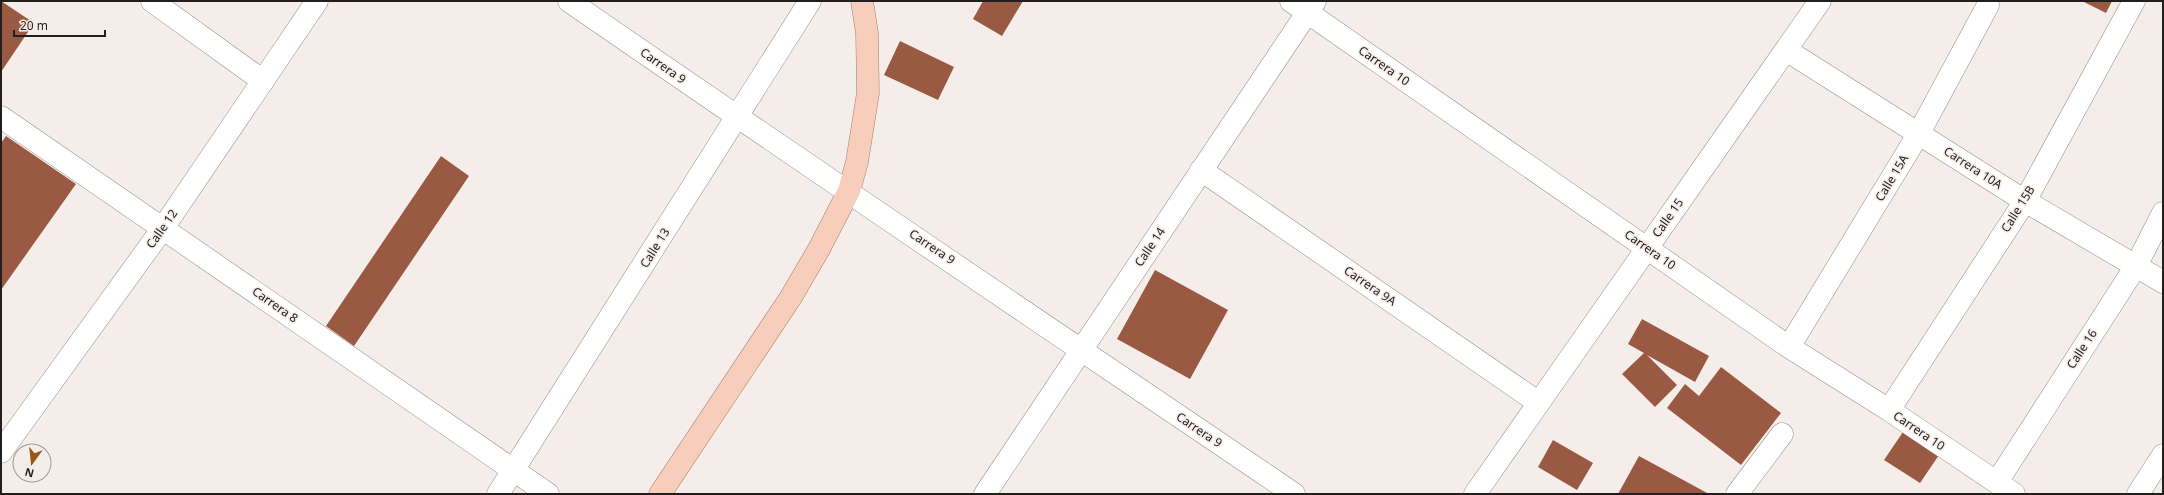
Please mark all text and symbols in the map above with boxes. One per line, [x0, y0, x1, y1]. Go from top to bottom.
scale bar [14, 12, 105, 38]
text: 20 m [20, 17, 48, 34]
street label: Carrera 10 [1355, 42, 1413, 90]
street label: Carrera 9 [637, 44, 690, 88]
street label: Carrera 10A [1941, 142, 2006, 193]
street label: Calle 15A [1871, 151, 1912, 204]
street label: Calle 15B [1997, 182, 2039, 235]
street label: Calle 15 [1648, 195, 1687, 241]
street label: Calle 12 [142, 206, 181, 252]
street label: Calle 13 [636, 224, 674, 271]
street label: Calle 14 [1130, 224, 1169, 270]
street label: Carrera 9 [906, 225, 959, 268]
street label: Carrera 10 [1621, 226, 1679, 274]
street label: Carrera 9A [1341, 262, 1400, 310]
street label: Carrera 8 [249, 283, 302, 327]
street label: Calle 16 [2062, 325, 2101, 372]
street label: Carrera 10 [1890, 407, 1949, 454]
street label: Carrera 9 [1173, 408, 1226, 451]
north arrow [12, 443, 52, 483]
text: N [23, 465, 36, 482]

